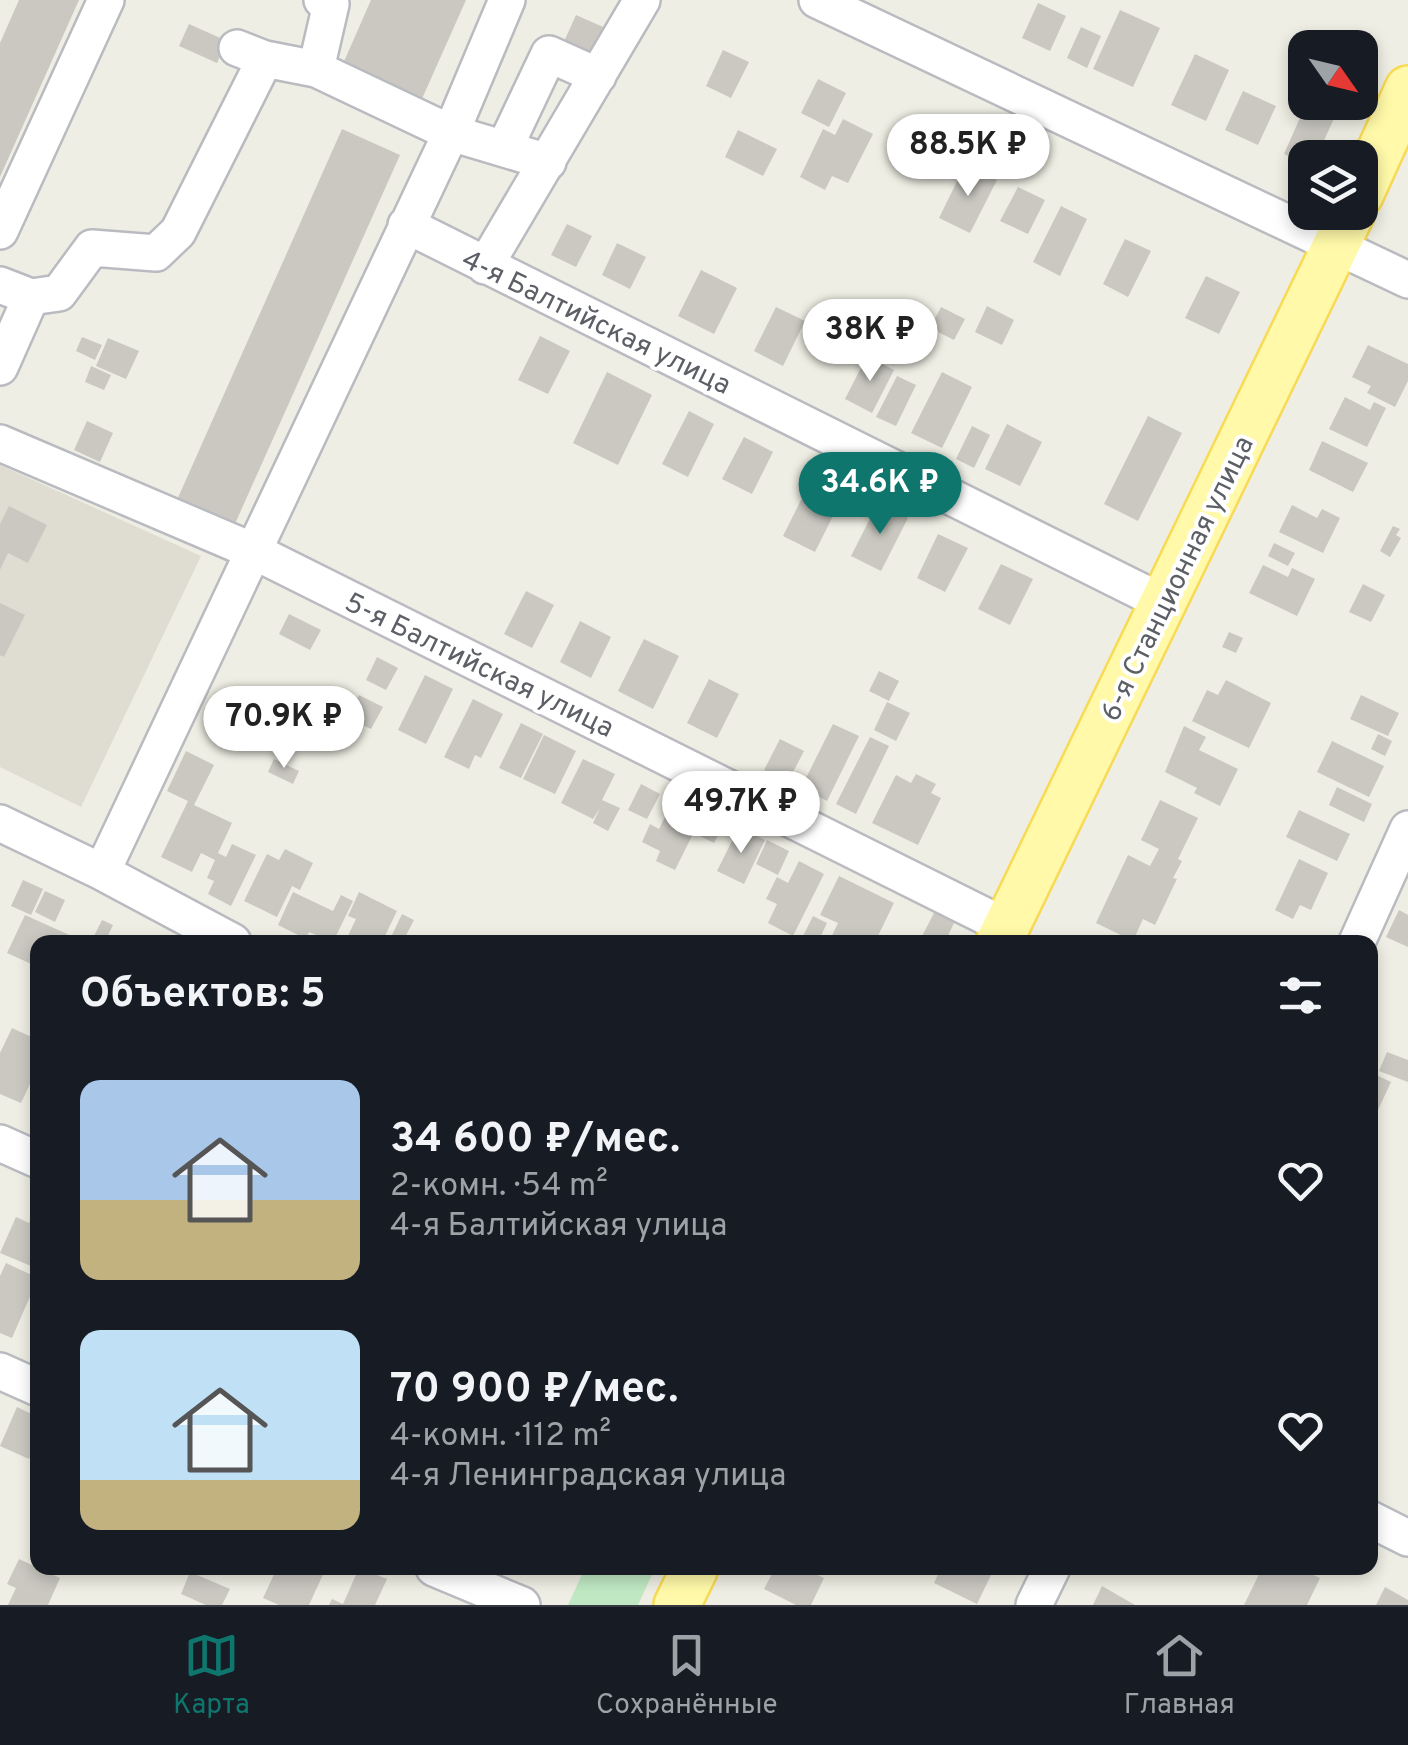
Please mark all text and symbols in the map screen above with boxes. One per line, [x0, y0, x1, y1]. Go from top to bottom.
north arrow [1288, 30, 1378, 120]
map controls [1288, 30, 1378, 230]
pin: 88.5K ₽ [876, 114, 1060, 199]
text: 88.5K ₽ [909, 126, 1027, 166]
button: layers [1288, 140, 1378, 230]
street label: 4-я Балтийская улица [455, 243, 736, 405]
pin: 38K ₽ [800, 299, 940, 384]
text: 38K ₽ [825, 311, 915, 351]
street label: 6-я Станционная улица [1094, 431, 1263, 728]
pin: 34.6K ₽ [788, 452, 972, 537]
text: 34.6K ₽ [821, 464, 939, 504]
street label: 5-я Балтийская улица [338, 586, 619, 748]
pin: 70.9K ₽ [192, 686, 376, 771]
text: 70.9K ₽ [225, 698, 343, 738]
pin: 49.7K ₽ [649, 771, 833, 856]
text: 49.7K ₽ [684, 783, 798, 823]
icon: filters [1273, 968, 1328, 1023]
text: Объектов: 5 [80, 969, 326, 1022]
text: 34 600 ₽/мес. [390, 1114, 680, 1167]
icon: home [160, 1120, 280, 1240]
icon: heart [1273, 1153, 1328, 1208]
text: 2-комн. · 54 m² [390, 1167, 608, 1207]
text: 4-я Балтийская улица [390, 1207, 727, 1247]
text: 70 900 ₽/мес. [390, 1364, 679, 1417]
icon: home [160, 1370, 280, 1490]
icon: heart [1273, 1403, 1328, 1458]
text: 4-комн. · 112 m² [390, 1417, 611, 1457]
text: 4-я Ленинградская улица [390, 1457, 786, 1497]
tab: Карта [173, 1628, 250, 1724]
tab: Сохранённые [596, 1628, 778, 1724]
tab: Главная [1124, 1628, 1235, 1724]

